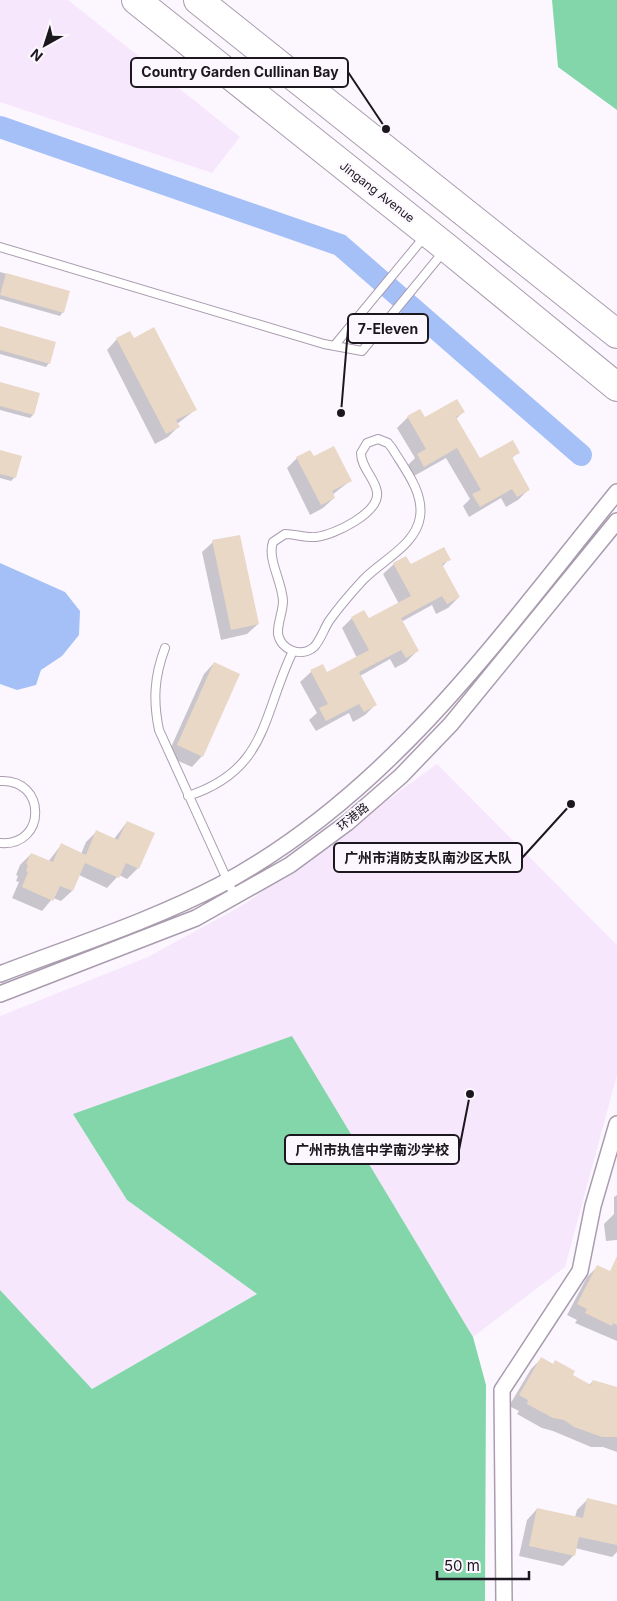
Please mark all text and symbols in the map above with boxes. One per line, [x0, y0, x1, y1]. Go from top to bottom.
north arrow [20, 20, 70, 70]
text: N [27, 46, 46, 65]
callout: Country Garden Cullinan Bay [131, 58, 348, 87]
text: Country Garden Cullinan Bay [141, 63, 339, 80]
street label: Jingang Avenue [337, 158, 418, 226]
callout: 7-Eleven [348, 314, 428, 343]
text: 7-Eleven [358, 320, 418, 337]
street label: 环港路 [334, 799, 371, 834]
callout: 广州市消防支队南沙区大队 [334, 843, 522, 872]
text: 广州市消防支队南沙区大队 [344, 849, 512, 866]
callout: 广州市执信中学南沙学校 [285, 1135, 459, 1164]
text: 广州市执信中学南沙学校 [295, 1141, 449, 1158]
scale bar [437, 1548, 530, 1580]
text: 50 m [444, 1556, 480, 1575]

